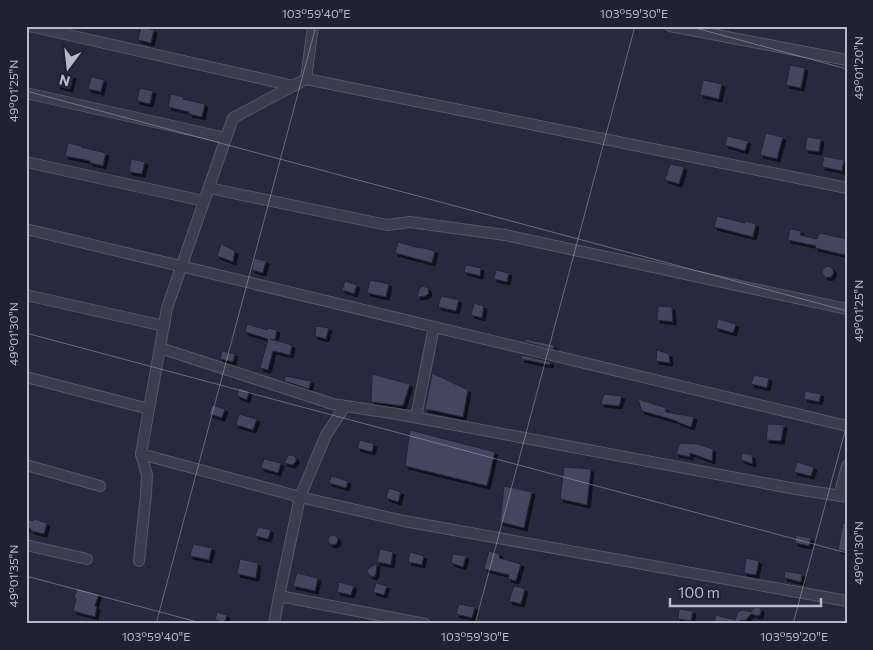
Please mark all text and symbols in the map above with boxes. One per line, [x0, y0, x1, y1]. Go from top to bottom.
text: 103°59'40"E [282, 6, 350, 20]
text: 103°59'30"E [600, 6, 668, 20]
text: 49°01'20"N [851, 36, 865, 100]
north arrow [42, 42, 92, 92]
text: 49°01'25"N [6, 60, 20, 122]
text: N [57, 71, 72, 91]
text: 49°01'25"N [851, 280, 865, 342]
text: 49°01'30"N [6, 302, 20, 366]
text: 49°01'30"N [851, 521, 865, 585]
text: 49°01'35"N [6, 545, 20, 607]
scale bar [670, 575, 822, 607]
text: 100 m [678, 583, 720, 601]
text: 103°59'40"E [122, 629, 190, 643]
text: 103°59'30"E [441, 629, 509, 643]
text: 103°59'20"E [760, 629, 828, 643]

